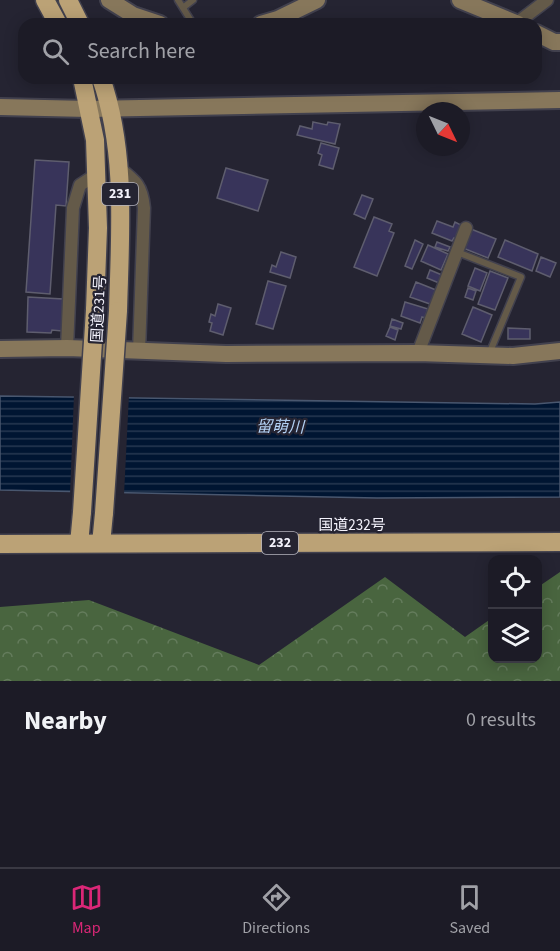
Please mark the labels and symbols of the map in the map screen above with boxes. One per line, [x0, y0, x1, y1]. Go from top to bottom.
north arrow [416, 102, 470, 156]
road number: 231 [102, 183, 138, 205]
street label: 国道231号 [87, 275, 111, 343]
water label: 留萌川 [256, 416, 306, 438]
street label: 国道232号 [318, 515, 386, 536]
road number: 232 [262, 532, 298, 554]

